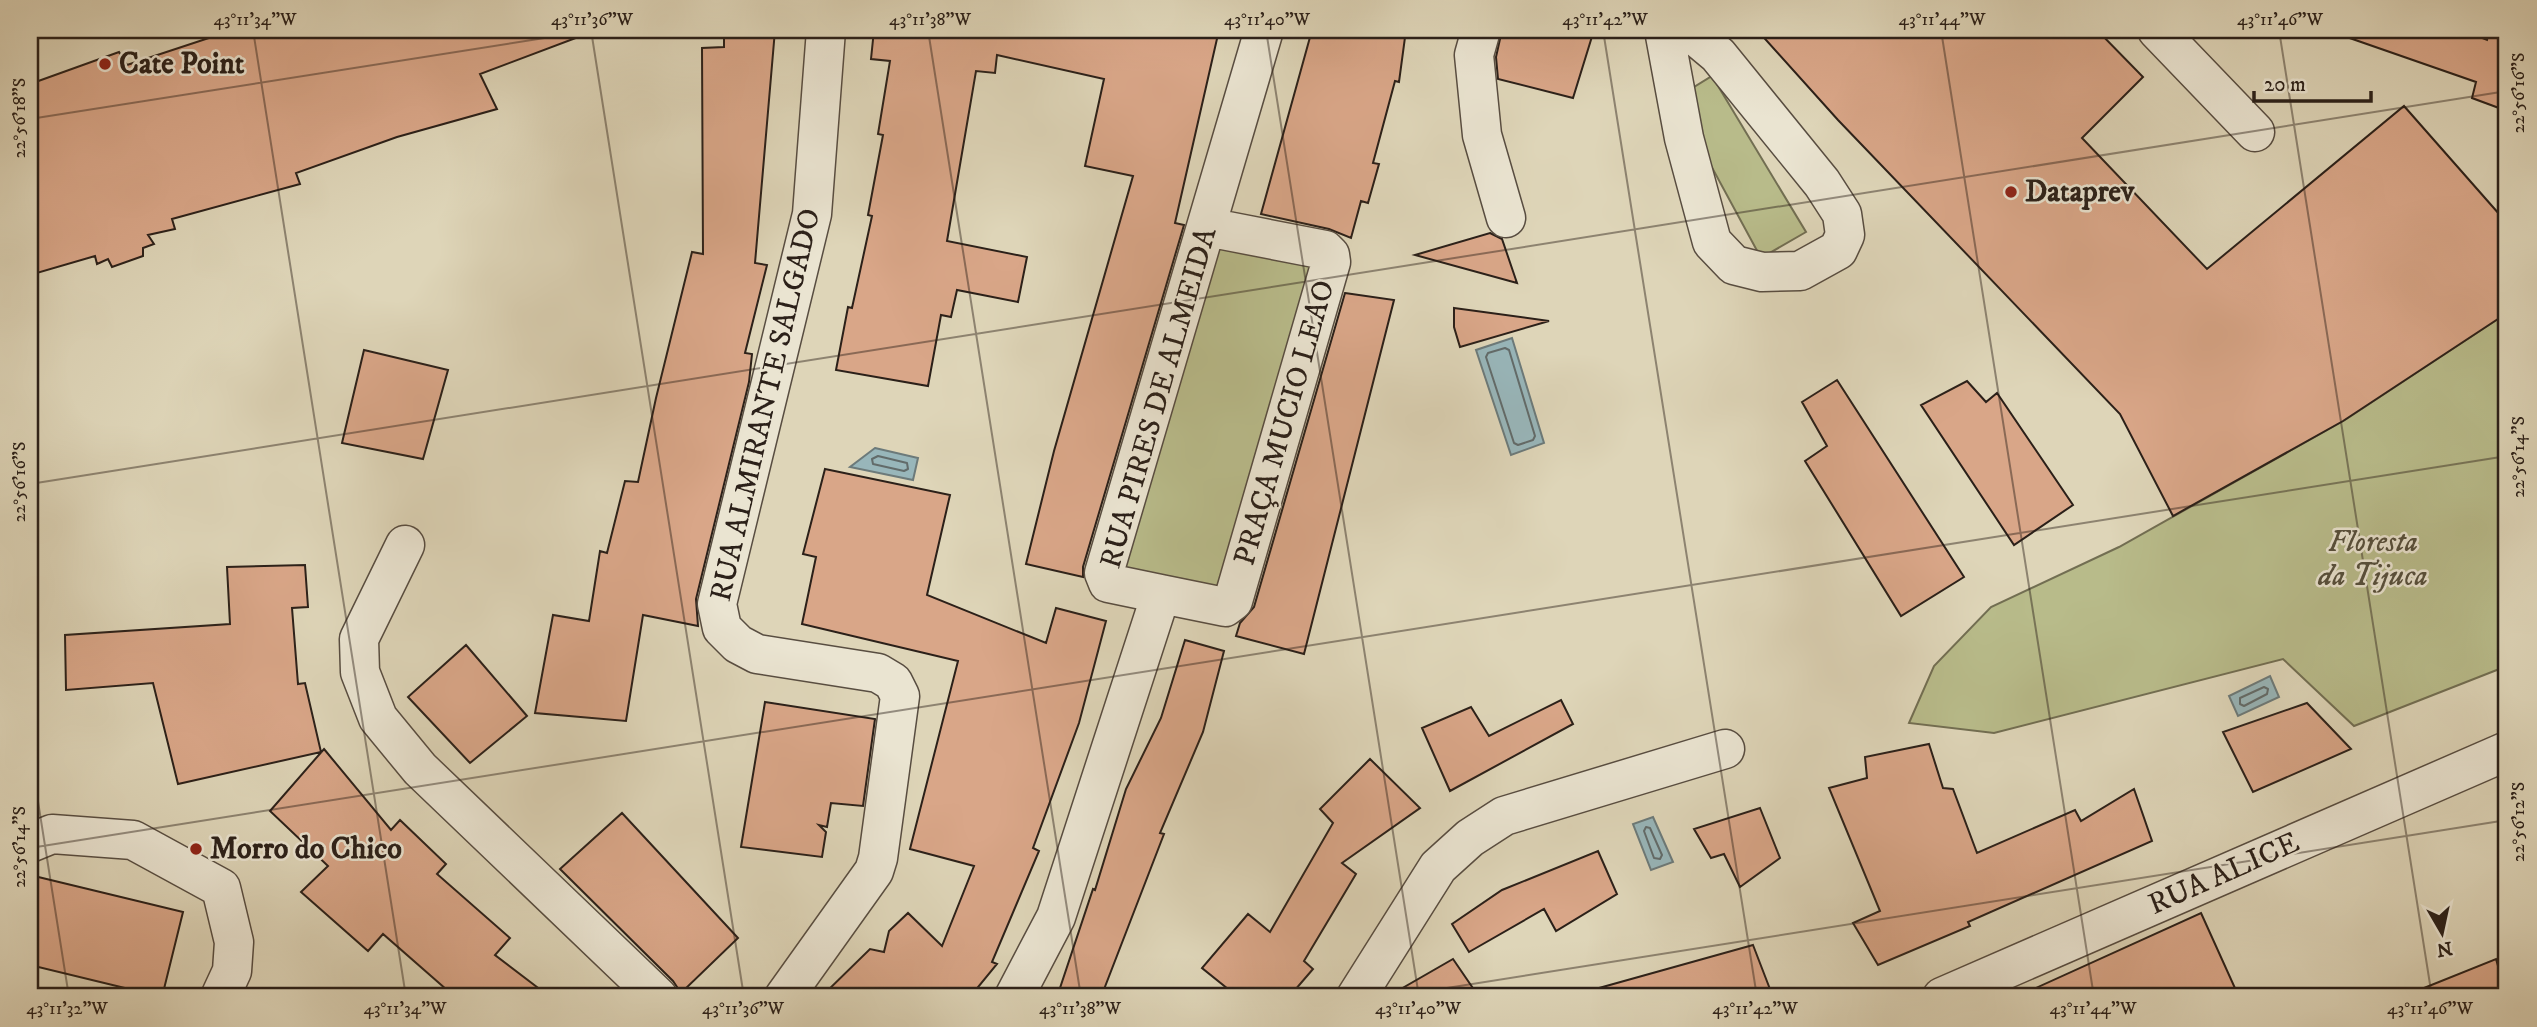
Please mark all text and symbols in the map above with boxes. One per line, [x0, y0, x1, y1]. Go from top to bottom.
text: 43°11'34"W [213, 9, 297, 31]
text: 43°11'36"W [551, 9, 634, 31]
text: 43°11'38"W [889, 9, 971, 31]
text: 43°11'40"W [1224, 9, 1311, 31]
text: 43°11'42"W [1562, 9, 1648, 31]
text: 43°11'44"W [1899, 9, 1986, 31]
text: 43°11'46"W [2237, 9, 2323, 31]
place label: Cate Point [119, 46, 245, 83]
text: 22°56'16"S [2508, 53, 2530, 133]
marker: Cate Point [97, 56, 113, 72]
scale bar [2254, 60, 2371, 104]
text: 20 m [2264, 72, 2306, 98]
text: 22°56'18"S [9, 78, 31, 158]
place label: Dataprev [2025, 174, 2135, 211]
marker: Dataprev [2003, 184, 2019, 200]
street label: RUA ALMIRANTE SALGADO [703, 205, 829, 605]
street label: RUA PIRES DE ALMEIDA [1093, 222, 1226, 573]
street label: PRAÇA MUCIO LEAO [1227, 276, 1343, 570]
text: 22°56'14"S [2508, 416, 2530, 498]
text: 22°56'16"S [9, 442, 31, 522]
park label: Floresta da Tijuca [2317, 524, 2428, 595]
text: 22°56'12"S [2508, 782, 2530, 862]
text: 22°56'14"S [9, 806, 31, 888]
street label: RUA ALICE [2143, 824, 2305, 924]
place label: Morro do Chico [210, 831, 402, 868]
marker: Morro do Chico [188, 841, 204, 857]
north arrow [2408, 898, 2478, 968]
text: N [2435, 936, 2454, 961]
text: 43°11'32"W [26, 998, 108, 1020]
text: 43°11'34"W [363, 998, 447, 1020]
text: 43°11'36"W [702, 998, 785, 1020]
text: 43°11'38"W [1039, 998, 1121, 1020]
text: 43°11'40"W [1375, 998, 1462, 1020]
text: 43°11'42"W [1712, 998, 1798, 1020]
text: 43°11'44"W [2050, 998, 2137, 1020]
text: 43°11'46"W [2387, 998, 2473, 1020]

